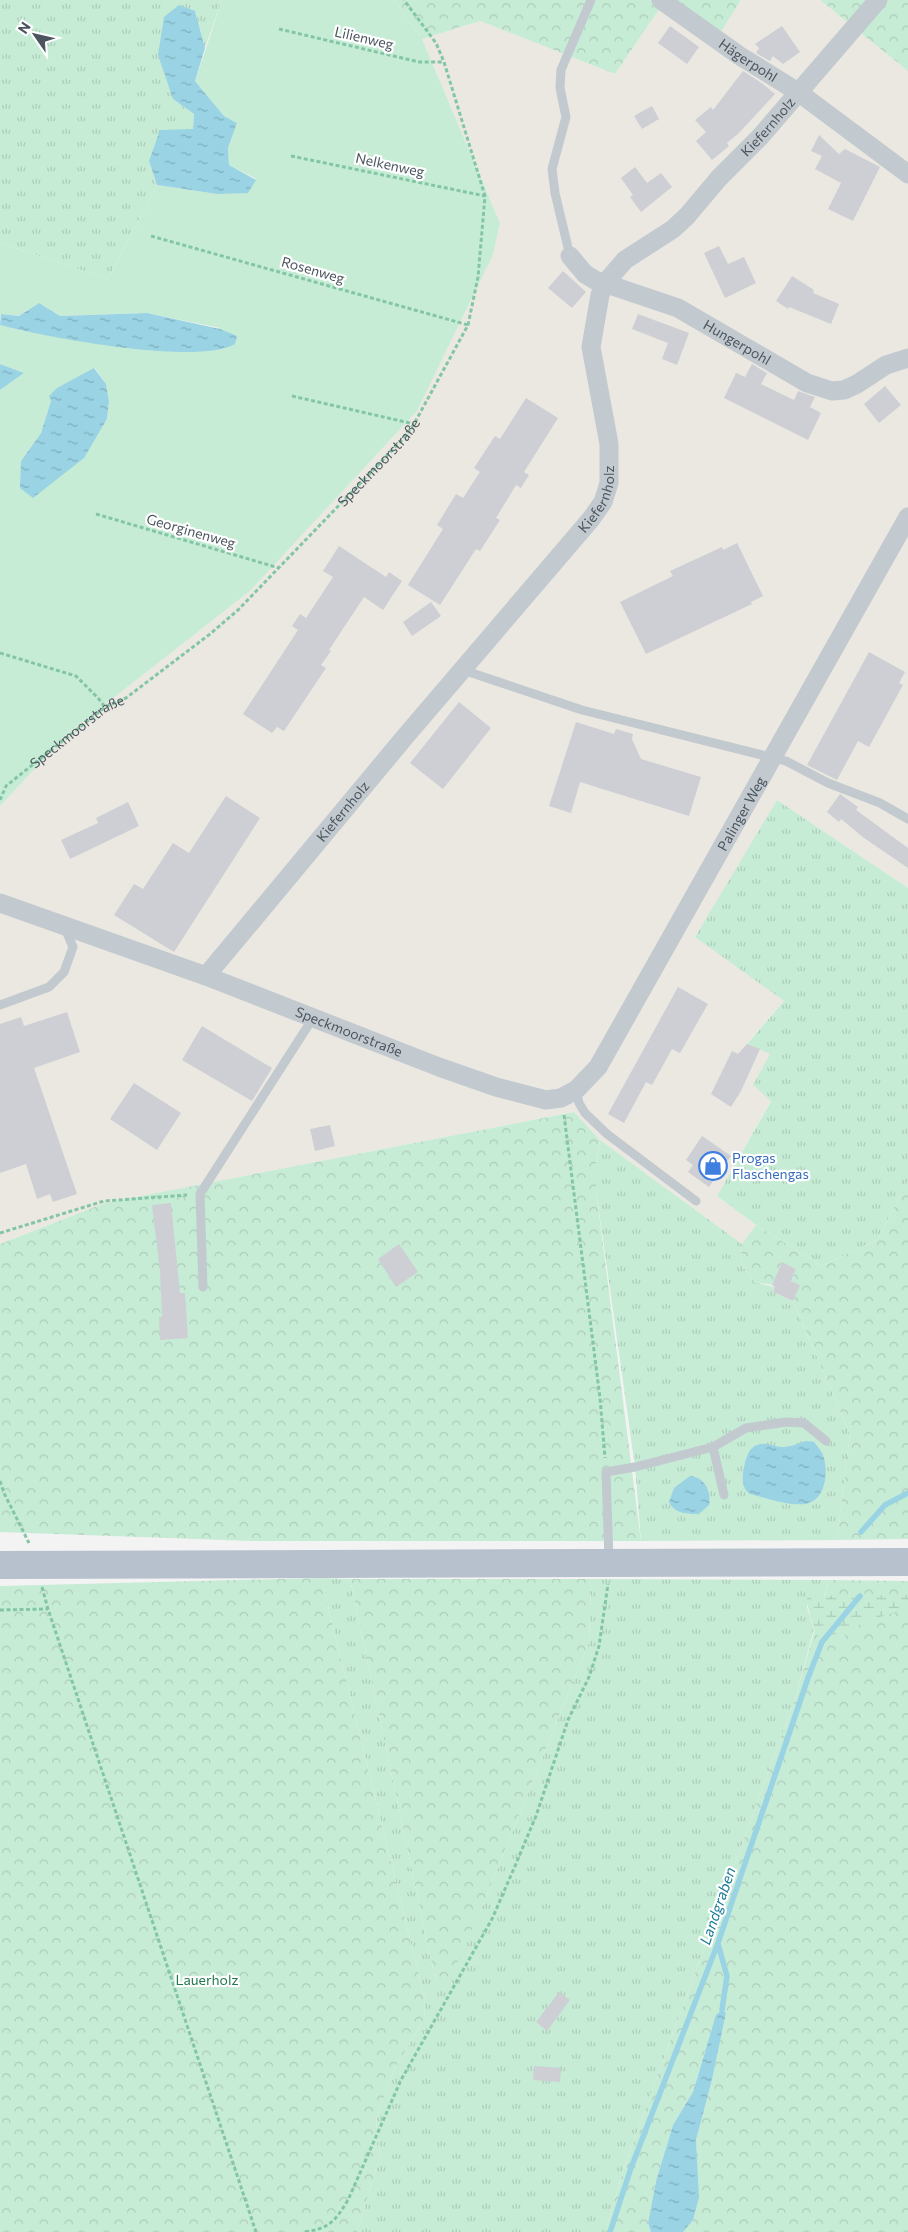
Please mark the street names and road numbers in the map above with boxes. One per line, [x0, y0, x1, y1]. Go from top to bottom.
street label: Lilienweg [333, 22, 396, 53]
street label: Hägerpohl [716, 35, 781, 85]
street label: Kiefernholz [737, 94, 798, 160]
street label: Nelkenweg [354, 149, 426, 180]
street label: Rosenweg [280, 252, 347, 287]
street label: Hungerpohl [701, 316, 774, 368]
street label: Speckmoorstraße [334, 416, 423, 510]
street label: Kiefernholz [574, 466, 617, 536]
street label: Georginenweg [145, 510, 238, 551]
street label: Speckmoorstraße [26, 691, 126, 772]
street label: Palinger Weg [713, 773, 769, 854]
street label: Kiefernholz [312, 777, 373, 845]
street label: Speckmoorstraße [293, 1003, 405, 1060]

